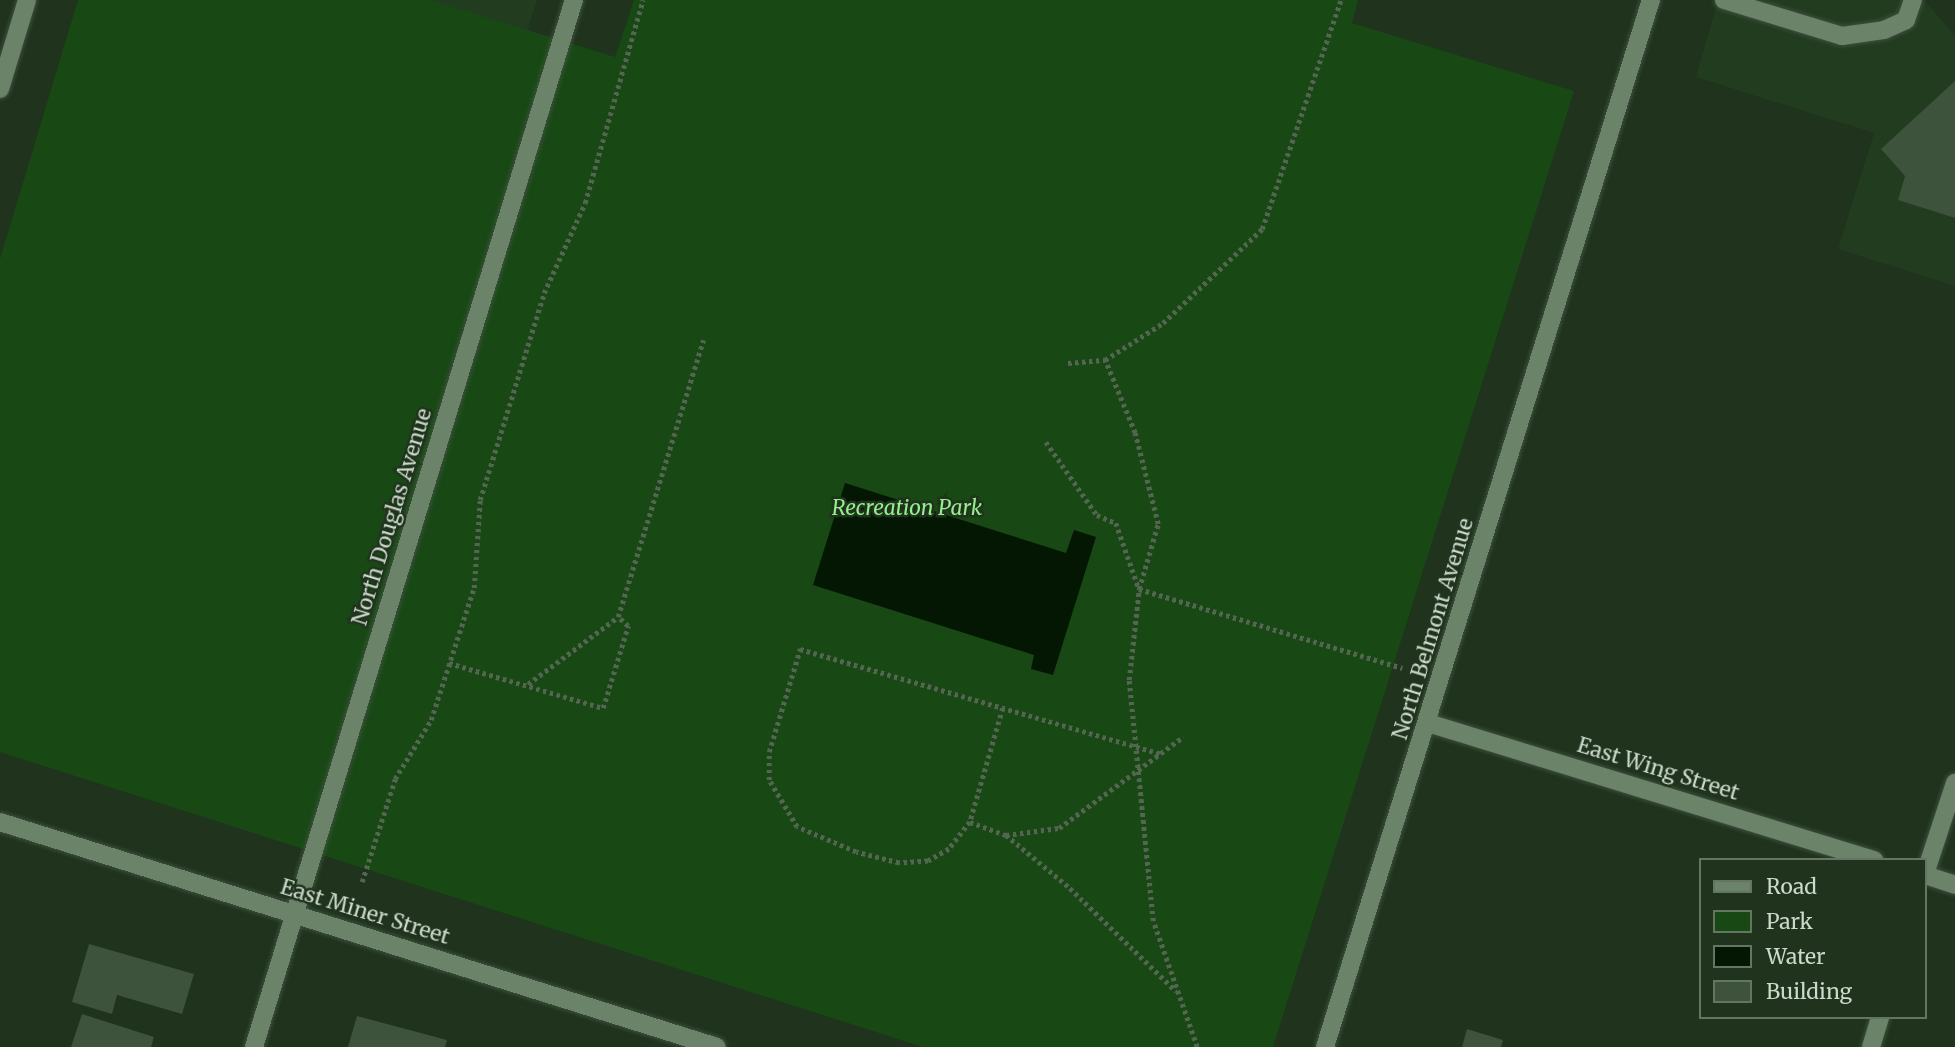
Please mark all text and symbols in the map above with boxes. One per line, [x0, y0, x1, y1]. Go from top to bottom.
street label: North Douglas Avenue [347, 406, 437, 628]
park label: Recreation Park [832, 495, 982, 521]
street label: North Belmont Avenue [1387, 515, 1479, 743]
street label: East Wing Street [1574, 732, 1742, 806]
legend [1700, 858, 1927, 1019]
text: Road [1766, 873, 1817, 900]
street label: East Miner Street [277, 874, 453, 950]
text: Park [1766, 908, 1813, 935]
text: Water [1766, 943, 1825, 970]
text: Building [1766, 978, 1852, 1005]

